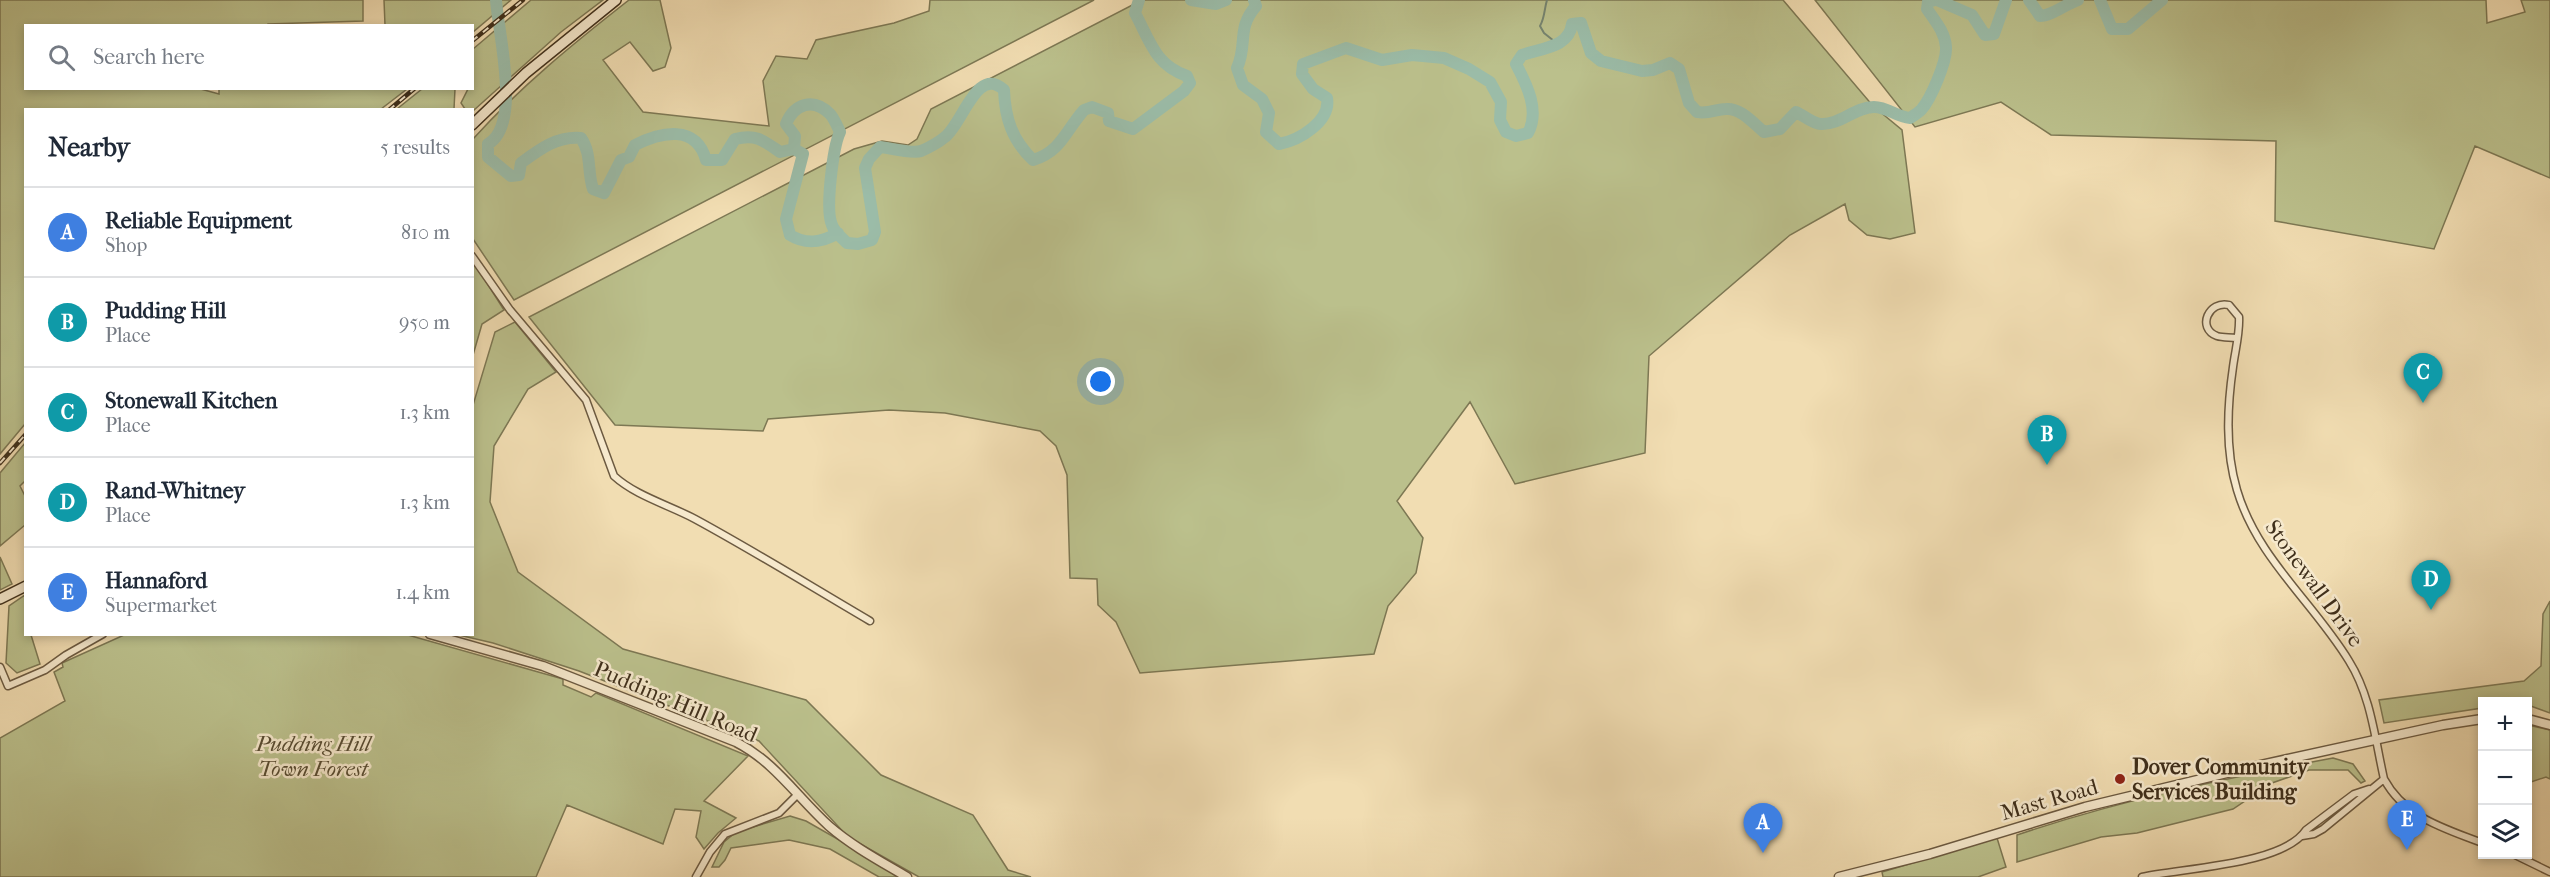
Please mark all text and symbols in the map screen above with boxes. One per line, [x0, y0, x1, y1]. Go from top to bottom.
search box [24, 24, 474, 90]
icon: search [45, 41, 78, 74]
text: Search here [93, 44, 205, 70]
text: Nearby [48, 132, 130, 163]
text: 5 results [380, 136, 450, 159]
text: Reliable Equipment [105, 208, 292, 234]
text: A [61, 221, 74, 244]
text: 810 m [401, 221, 450, 244]
text: Shop [105, 234, 147, 257]
text: Pudding Hill [105, 298, 226, 324]
text: B [61, 311, 74, 334]
text: 950 m [399, 311, 450, 334]
text: Place [105, 324, 151, 347]
pin: C [2404, 354, 2442, 403]
your location [1086, 367, 1115, 396]
text: Stonewall Kitchen [105, 388, 278, 414]
text: C [61, 401, 74, 424]
text: 1.3 km [400, 401, 450, 424]
text: Place [105, 414, 151, 437]
pin: B [2028, 416, 2066, 465]
text: Rand-Whitney [105, 478, 245, 504]
text: D [60, 491, 75, 514]
text: 1.3 km [400, 491, 450, 514]
text: Place [105, 504, 151, 527]
street label: Stonewall Drive [2259, 515, 2369, 652]
pin: D [2412, 560, 2450, 610]
text: Hannaford [105, 568, 207, 594]
text: E [61, 581, 74, 604]
text: 1.4 km [395, 581, 450, 604]
text: Supermarket [105, 594, 217, 617]
street label: Pudding Hill Road [590, 656, 762, 748]
map controls [2478, 697, 2532, 859]
button: + [2478, 697, 2532, 751]
park label: Pudding Hill Town Forest [255, 731, 373, 782]
button: − [2478, 751, 2532, 805]
place label: Dover Community Services Building [2132, 754, 2310, 805]
marker: Dover Community Services Building [2113, 772, 2127, 786]
street label: Mast Road [1998, 773, 2102, 826]
pin: E [2388, 800, 2426, 850]
pin: A [1744, 804, 1782, 853]
button: layers [2478, 805, 2532, 859]

